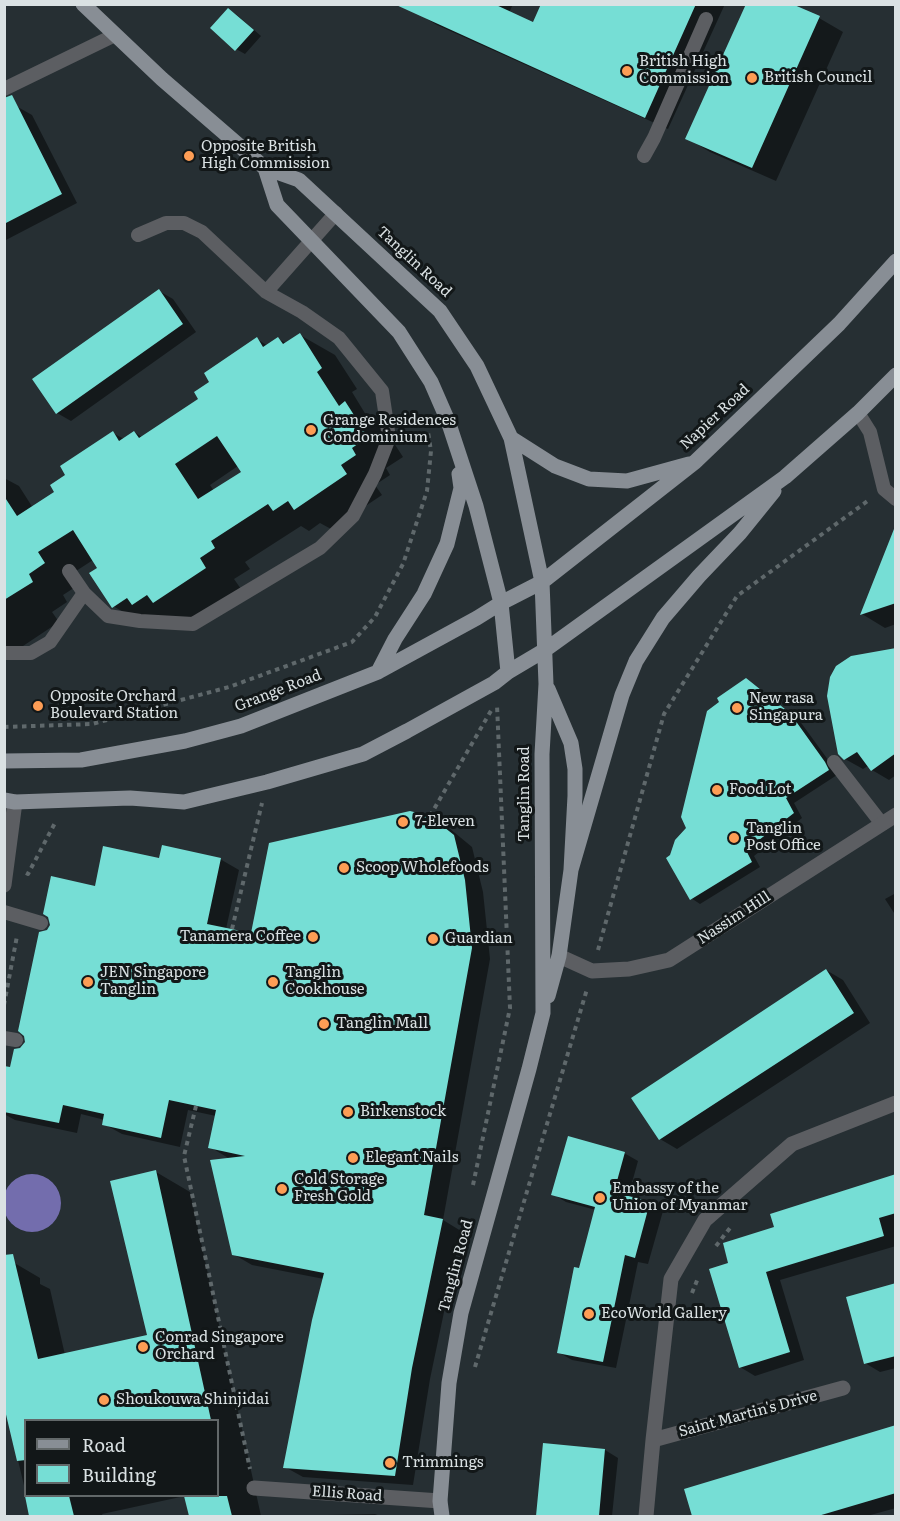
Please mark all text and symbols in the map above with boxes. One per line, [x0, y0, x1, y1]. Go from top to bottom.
place label: British High Commission [639, 53, 729, 88]
marker: British High Commission [620, 64, 634, 78]
place label: British Council [764, 69, 872, 87]
marker: British Council [745, 71, 759, 85]
place label: Opposite British High Commission [201, 138, 330, 173]
marker: Opposite British High Commission [182, 149, 196, 163]
street label: Tanglin Road [373, 223, 455, 301]
street label: Napier Road [677, 380, 753, 454]
place label: Grange Residences Condominium [323, 412, 456, 447]
marker: Grange Residences Condominium [304, 423, 318, 437]
street label: Grange Road [232, 666, 324, 716]
place label: Opposite Orchard Boulevard Station [50, 688, 178, 723]
place label: New rasa Singapura [749, 690, 823, 725]
marker: Opposite Orchard Boulevard Station [31, 699, 45, 713]
marker: New rasa Singapura [730, 701, 744, 715]
street label: Tanglin Road [516, 746, 534, 842]
place label: Food Lot [729, 781, 792, 799]
marker: Food Lot [710, 783, 724, 797]
place label: 7-Eleven [415, 813, 475, 831]
marker: 7-Eleven [396, 815, 410, 829]
place label: Tanglin Post Office [746, 820, 821, 855]
marker: Tanglin Post Office [727, 831, 741, 845]
place label: Scoop Wholefoods [356, 859, 489, 877]
marker: Scoop Wholefoods [337, 861, 351, 875]
street label: Nassim Hill [694, 888, 774, 948]
place label: Tanamera Coffee [179, 928, 301, 946]
marker: Tanamera Coffee [306, 930, 320, 944]
place label: Guardian [445, 930, 513, 948]
marker: Guardian [426, 932, 440, 946]
place label: JEN Singapore Tanglin [100, 964, 206, 999]
place label: Tanglin Cookhouse [285, 964, 365, 999]
marker: JEN Singapore Tanglin [81, 975, 95, 989]
marker: Tanglin Cookhouse [266, 975, 280, 989]
place label: Tanglin Mall [336, 1015, 428, 1033]
marker: Tanglin Mall [317, 1017, 331, 1031]
place label: Birkenstock [360, 1103, 446, 1121]
marker: Birkenstock [341, 1105, 355, 1119]
place label: Elegant Nails [365, 1149, 458, 1167]
marker: Elegant Nails [346, 1151, 360, 1165]
place label: Cold Storage Fresh Gold [294, 1171, 385, 1206]
place label: Embassy of the Union of Myanmar [612, 1180, 747, 1215]
marker: Cold Storage Fresh Gold [275, 1182, 289, 1196]
marker: Embassy of the Union of Myanmar [593, 1191, 607, 1205]
street label: Tanglin Road [435, 1218, 477, 1314]
place label: EcoWorld Gallery [601, 1305, 727, 1323]
marker: EcoWorld Gallery [582, 1307, 596, 1321]
place label: Conrad Singapore Orchard [155, 1329, 284, 1364]
marker: Conrad Singapore Orchard [136, 1340, 150, 1354]
street label: Saint Martin's Drive [677, 1387, 819, 1441]
place label: Shoukouwa Shinjidai [116, 1391, 269, 1409]
marker: Shoukouwa Shinjidai [97, 1393, 111, 1407]
legend [24, 1419, 219, 1497]
text: Road [82, 1431, 126, 1458]
place label: Trimmings [402, 1454, 484, 1472]
marker: Trimmings [383, 1456, 397, 1470]
text: Building [82, 1461, 156, 1488]
street label: Ellis Road [311, 1483, 383, 1505]

